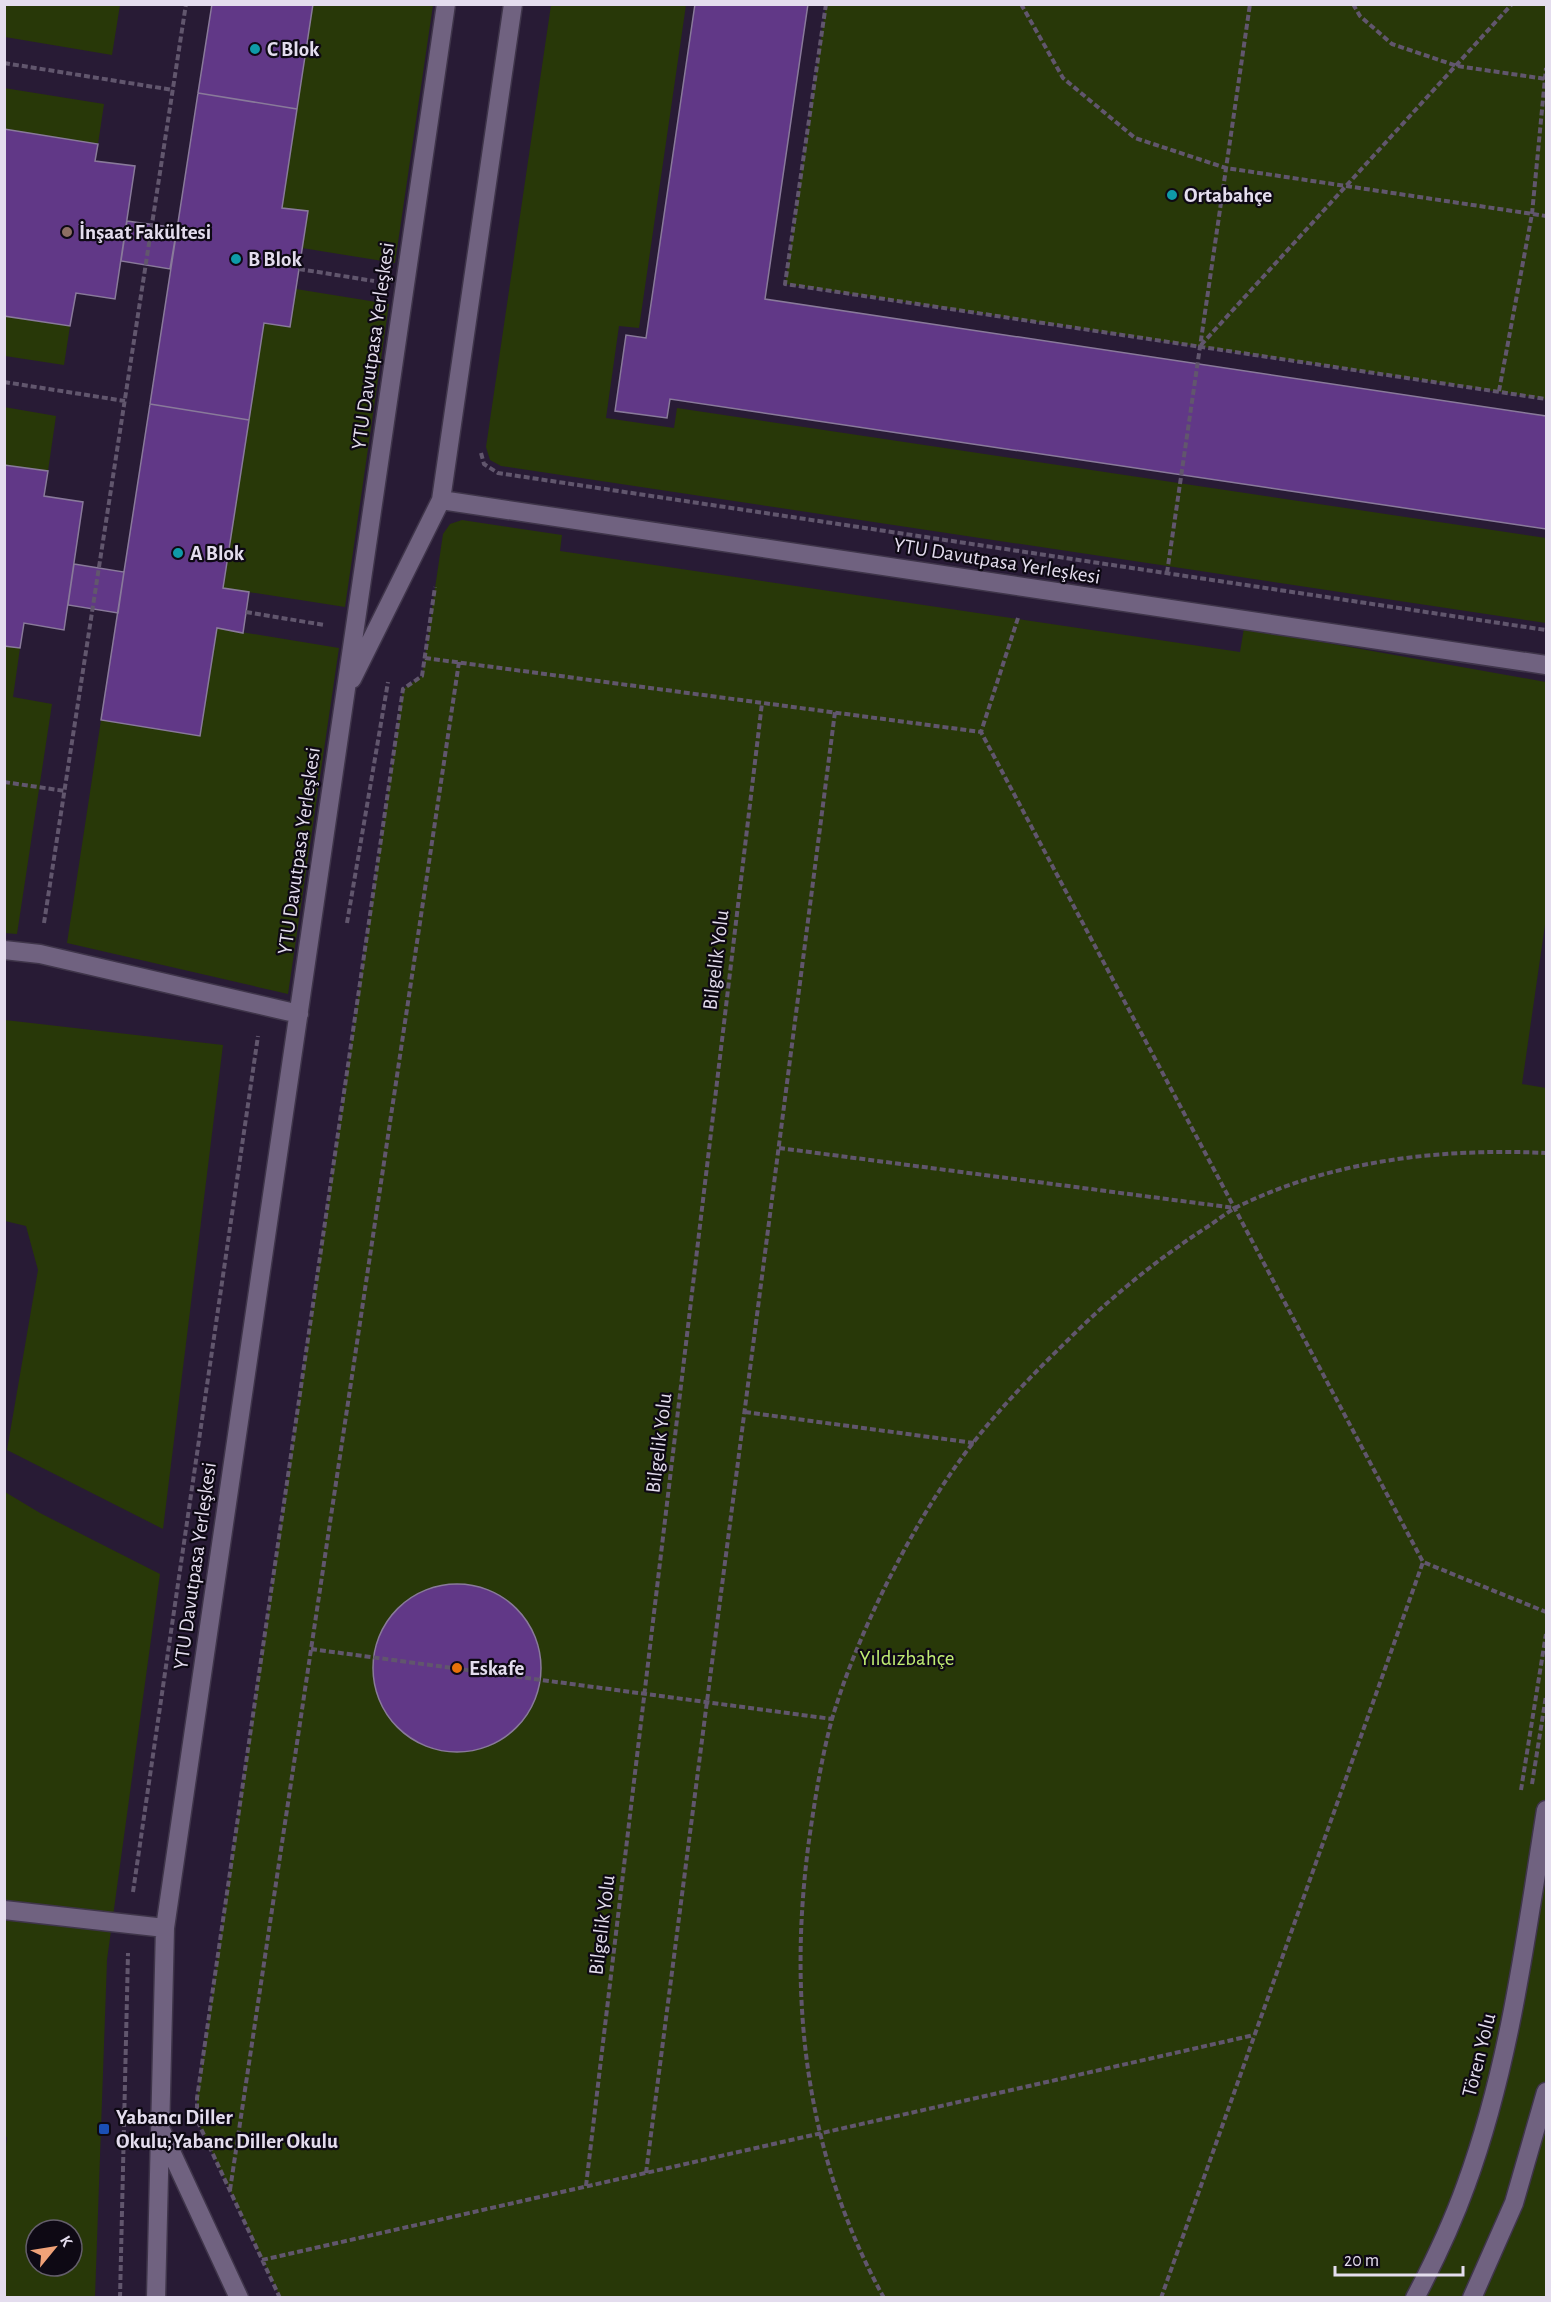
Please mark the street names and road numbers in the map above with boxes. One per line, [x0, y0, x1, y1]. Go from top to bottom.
street label: YTU Davutpasa Yerleşkesi [348, 241, 398, 451]
street label: YTU Davutpasa Yerleşkesi [892, 534, 1102, 588]
street label: YTU Davutpasa Yerleşkesi [274, 746, 324, 956]
street label: Bilgelik Yolu [699, 908, 733, 1011]
street label: Bilgelik Yolu [642, 1391, 676, 1494]
street label: YTU Davutpasa Yerleşkesi [170, 1461, 220, 1671]
street label: Bilgelik Yolu [585, 1873, 619, 1976]
street label: Tören Yolu [1458, 2011, 1500, 2099]

